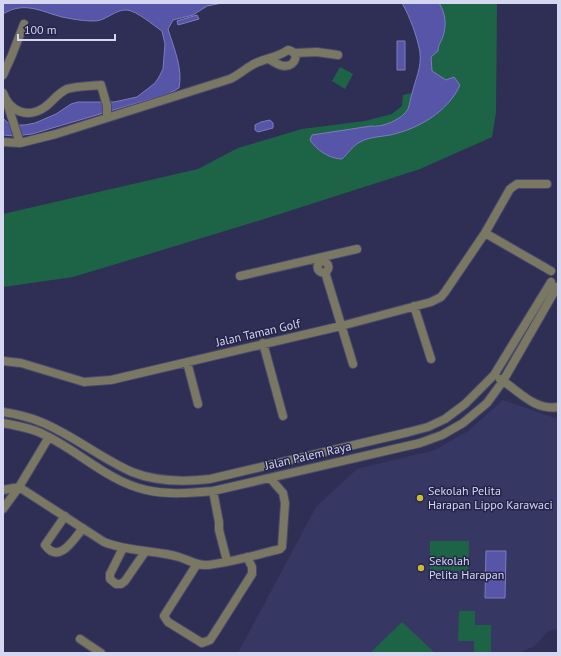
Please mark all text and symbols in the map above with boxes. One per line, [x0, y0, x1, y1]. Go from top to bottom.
scale bar [18, 16, 115, 42]
text: 100 m [24, 22, 57, 37]
street label: Jalan Taman Golf [213, 315, 303, 350]
street label: Jalan Palem Raya [262, 438, 352, 473]
place label: Sekolah Pelita Harapan Lippo Karawaci [428, 483, 553, 512]
marker: Sekolah Pelita Harapan Lippo Karawaci [415, 493, 425, 503]
place label: Sekolah Pelita Harapan [429, 553, 504, 582]
marker: Sekolah Pelita Harapan [416, 563, 426, 573]

